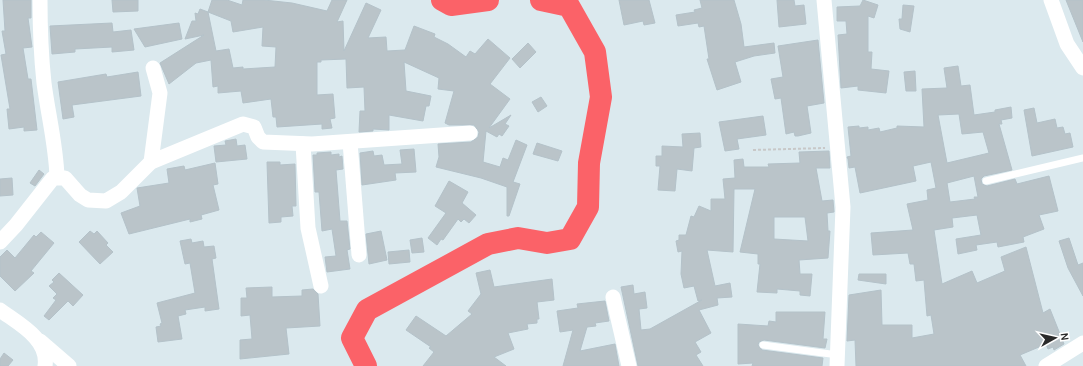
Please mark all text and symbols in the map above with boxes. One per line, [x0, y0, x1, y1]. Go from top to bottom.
north arrow [1035, 318, 1075, 358]
text: N [1057, 332, 1071, 341]

